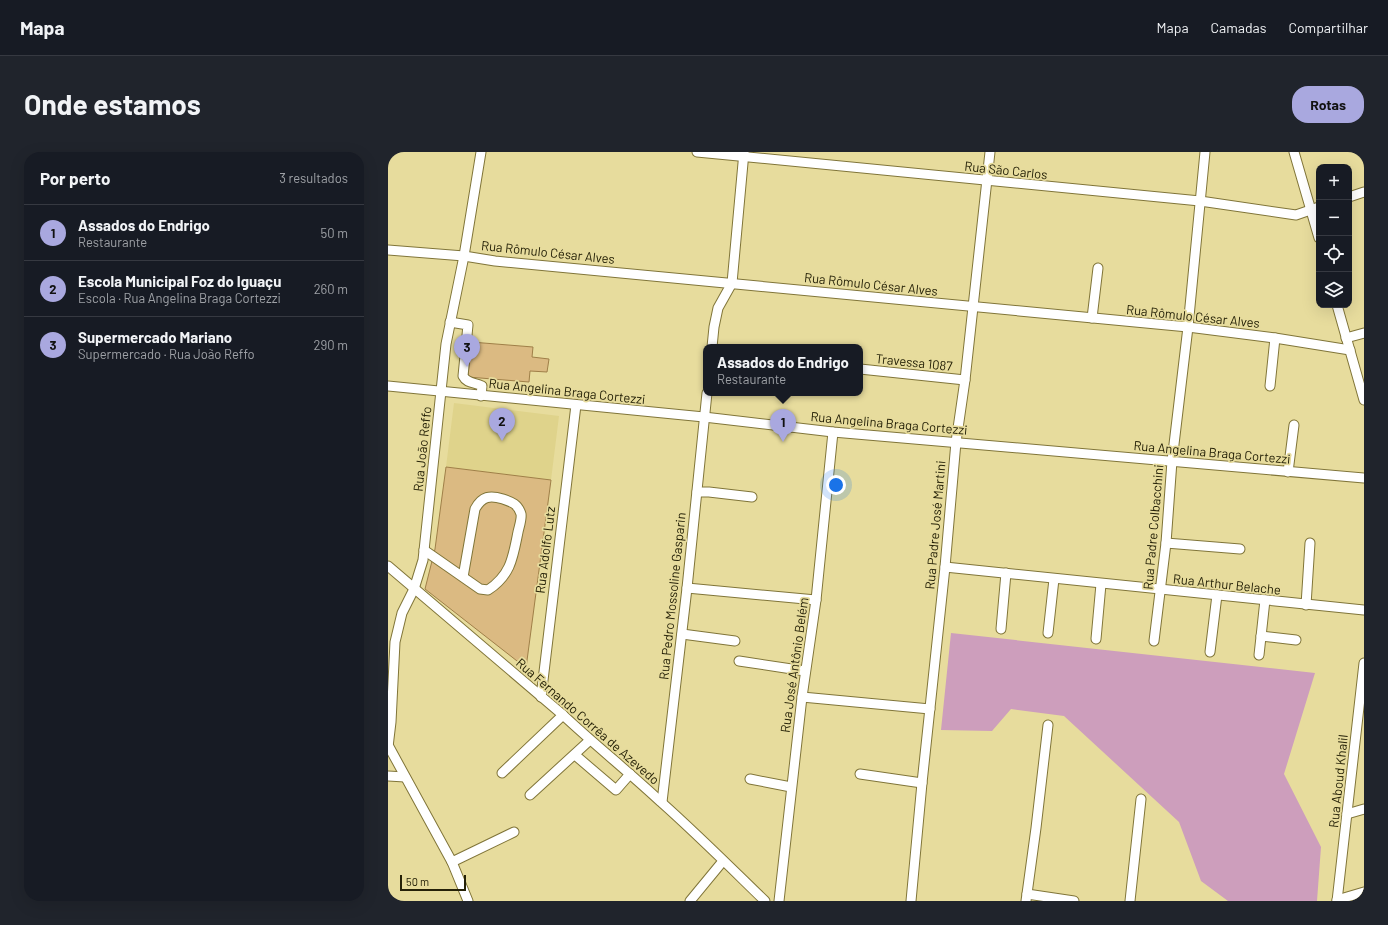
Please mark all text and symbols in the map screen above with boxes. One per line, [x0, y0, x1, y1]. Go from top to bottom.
text: Mapa [20, 16, 64, 39]
text: Mapa [1157, 19, 1189, 36]
text: Camadas [1211, 19, 1266, 36]
text: Compartilhar [1288, 19, 1368, 36]
button: Rotas [1292, 86, 1364, 123]
text: Onde estamos [24, 87, 201, 121]
street label: Rua São Carlos [964, 158, 1048, 182]
map controls [1316, 164, 1352, 308]
button: + [1316, 164, 1352, 200]
text: Por perto [40, 168, 110, 188]
text: 3 resultados [279, 170, 348, 186]
button: − [1316, 200, 1352, 236]
text: Assados do Endrigo [78, 216, 210, 234]
text: 1 [51, 225, 55, 241]
text: 50 m [321, 225, 348, 241]
text: Restaurante [78, 234, 147, 250]
button: locate [1316, 236, 1352, 272]
street label: Rua Rômulo César Alves [480, 237, 616, 267]
street label: Rua Rômulo César Alves [803, 269, 939, 299]
text: Escola Municipal Foz do Iguaçu [78, 272, 281, 290]
button: layers [1316, 272, 1352, 308]
text: 2 [49, 281, 57, 297]
text: 260 m [314, 281, 348, 297]
text: Escola · Rua Angelina Braga Cortezzi [78, 290, 281, 306]
street label: Rua Rômulo César Alves [1125, 301, 1261, 331]
text: Supermercado Mariano [78, 328, 232, 346]
pin: 3 [454, 334, 480, 367]
text: 3 [49, 337, 57, 353]
text: 290 m [314, 337, 348, 353]
popup [703, 344, 863, 396]
text: Supermercado · Rua João Reffo [78, 346, 255, 362]
street label: Travessa 1087 [875, 350, 953, 374]
text: Assados do Endrigo [717, 353, 849, 371]
text: Restaurante [717, 371, 786, 387]
street label: Rua Angelina Braga Cortezzi [488, 375, 646, 407]
street label: Rua João Reffo [410, 406, 434, 492]
pin: 2 [489, 408, 515, 441]
street label: Rua Angelina Braga Cortezzi [810, 408, 968, 438]
pin: 1 [770, 409, 796, 442]
street label: Rua Angelina Braga Cortezzi [1133, 437, 1291, 467]
street label: Rua Padre José Martini [921, 460, 949, 590]
street label: Rua Padre Colbacchini [1140, 464, 1166, 590]
your location [826, 475, 846, 495]
street label: Rua Adolfo Lutz [532, 505, 558, 594]
street label: Rua Pedro Mossoline Gasparin [655, 512, 689, 680]
street label: Rua Arthur Belache [1172, 570, 1282, 598]
street label: Rua José Antônio Belém [777, 596, 811, 734]
street label: Rua Fernando Corrêa de Azevedo [513, 654, 663, 788]
street label: Rua Aboud Khalil [1325, 734, 1351, 828]
scale bar [400, 873, 466, 892]
text: 50 m [406, 875, 429, 888]

